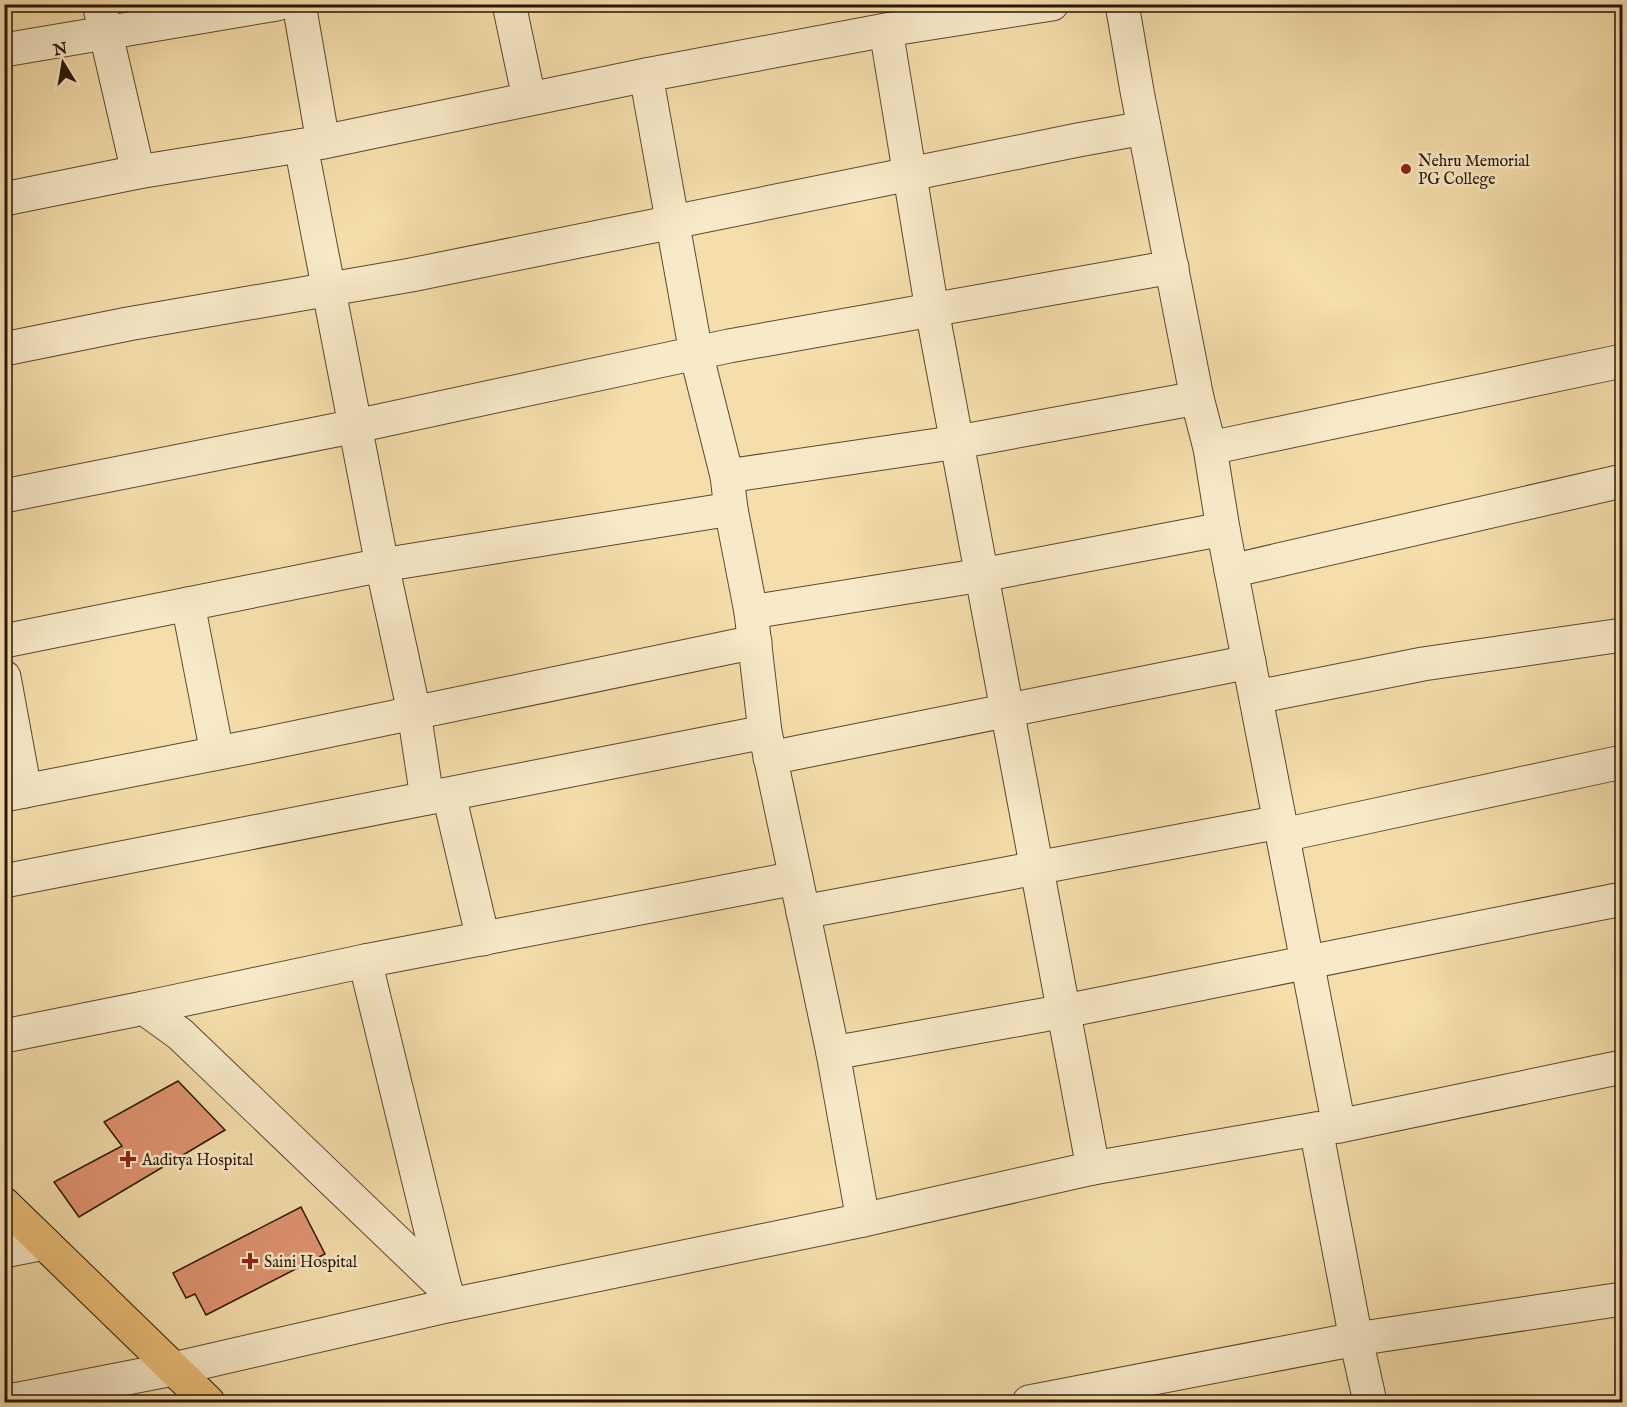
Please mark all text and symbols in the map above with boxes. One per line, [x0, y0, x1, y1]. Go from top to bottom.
north arrow [33, 33, 93, 93]
text: N [51, 39, 69, 62]
place label: Nehru Memorial PG College [1418, 152, 1530, 190]
marker: Nehru Memorial PG College [1399, 162, 1413, 176]
marker: Aaditya Hospital [119, 1150, 137, 1168]
place label: Aaditya Hospital [141, 1151, 254, 1171]
marker: Saini Hospital [241, 1252, 259, 1270]
place label: Saini Hospital [264, 1253, 358, 1273]

